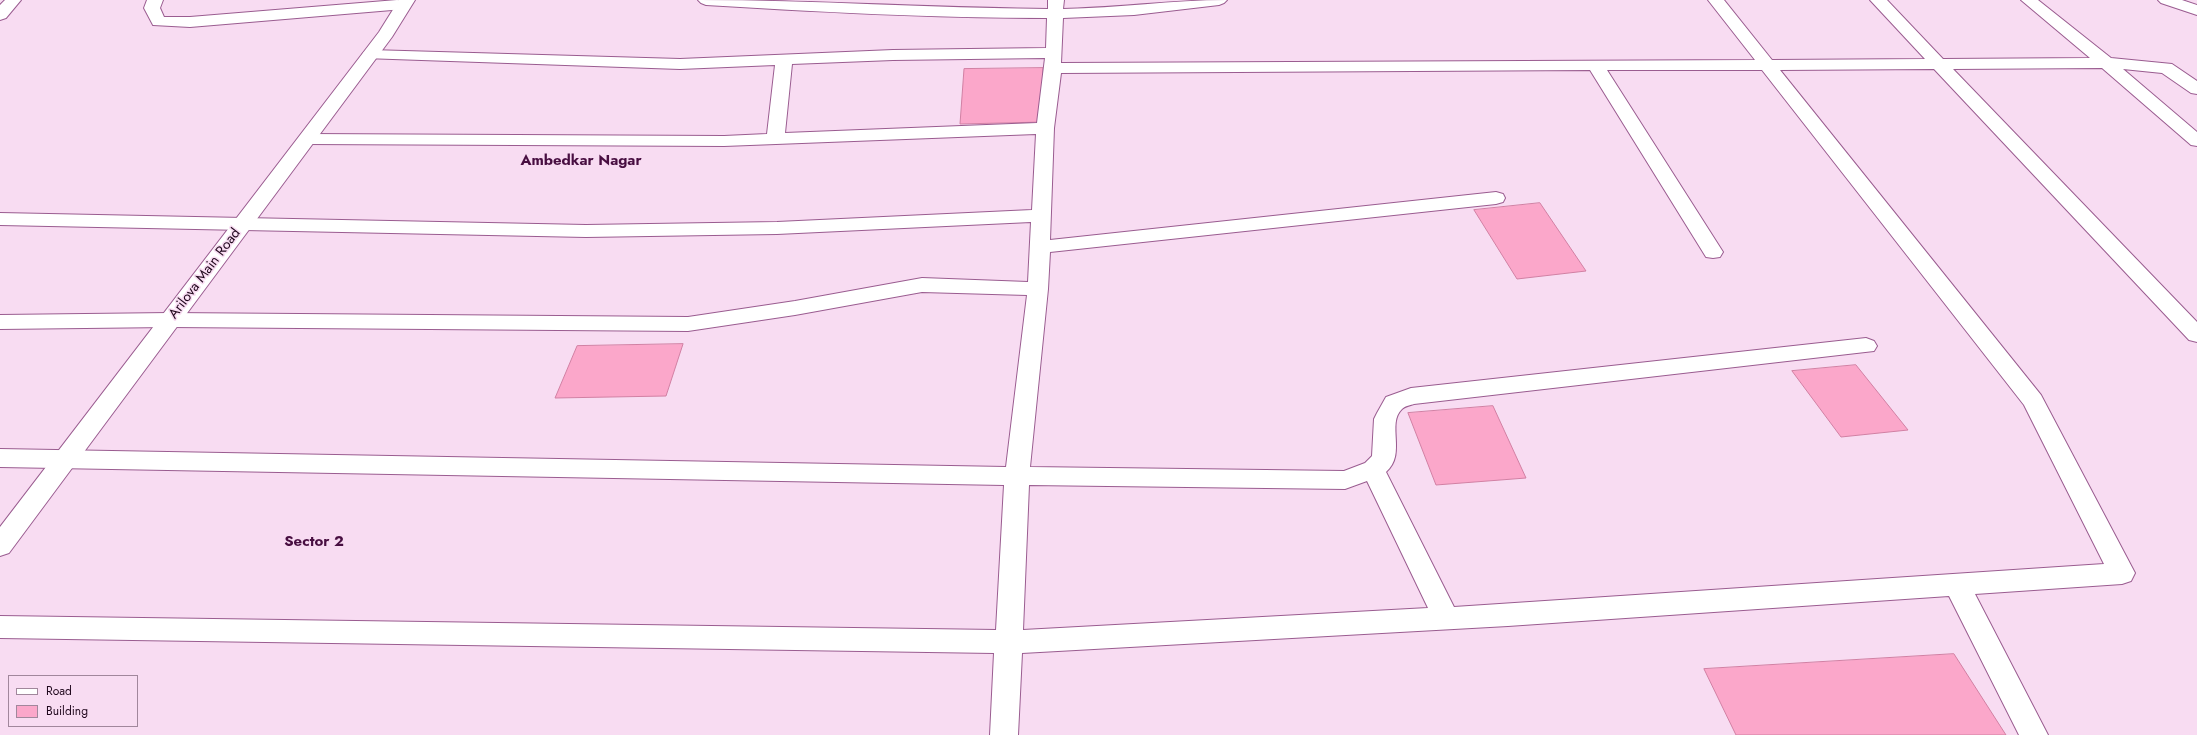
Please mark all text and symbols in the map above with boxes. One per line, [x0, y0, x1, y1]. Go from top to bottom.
district label: Ambedkar Nagar [520, 152, 642, 170]
street label: Arilova Main Road [166, 225, 244, 323]
district label: Sector 2 [284, 533, 344, 551]
legend [8, 675, 138, 727]
text: Road [46, 682, 72, 700]
text: Building [46, 702, 88, 720]

